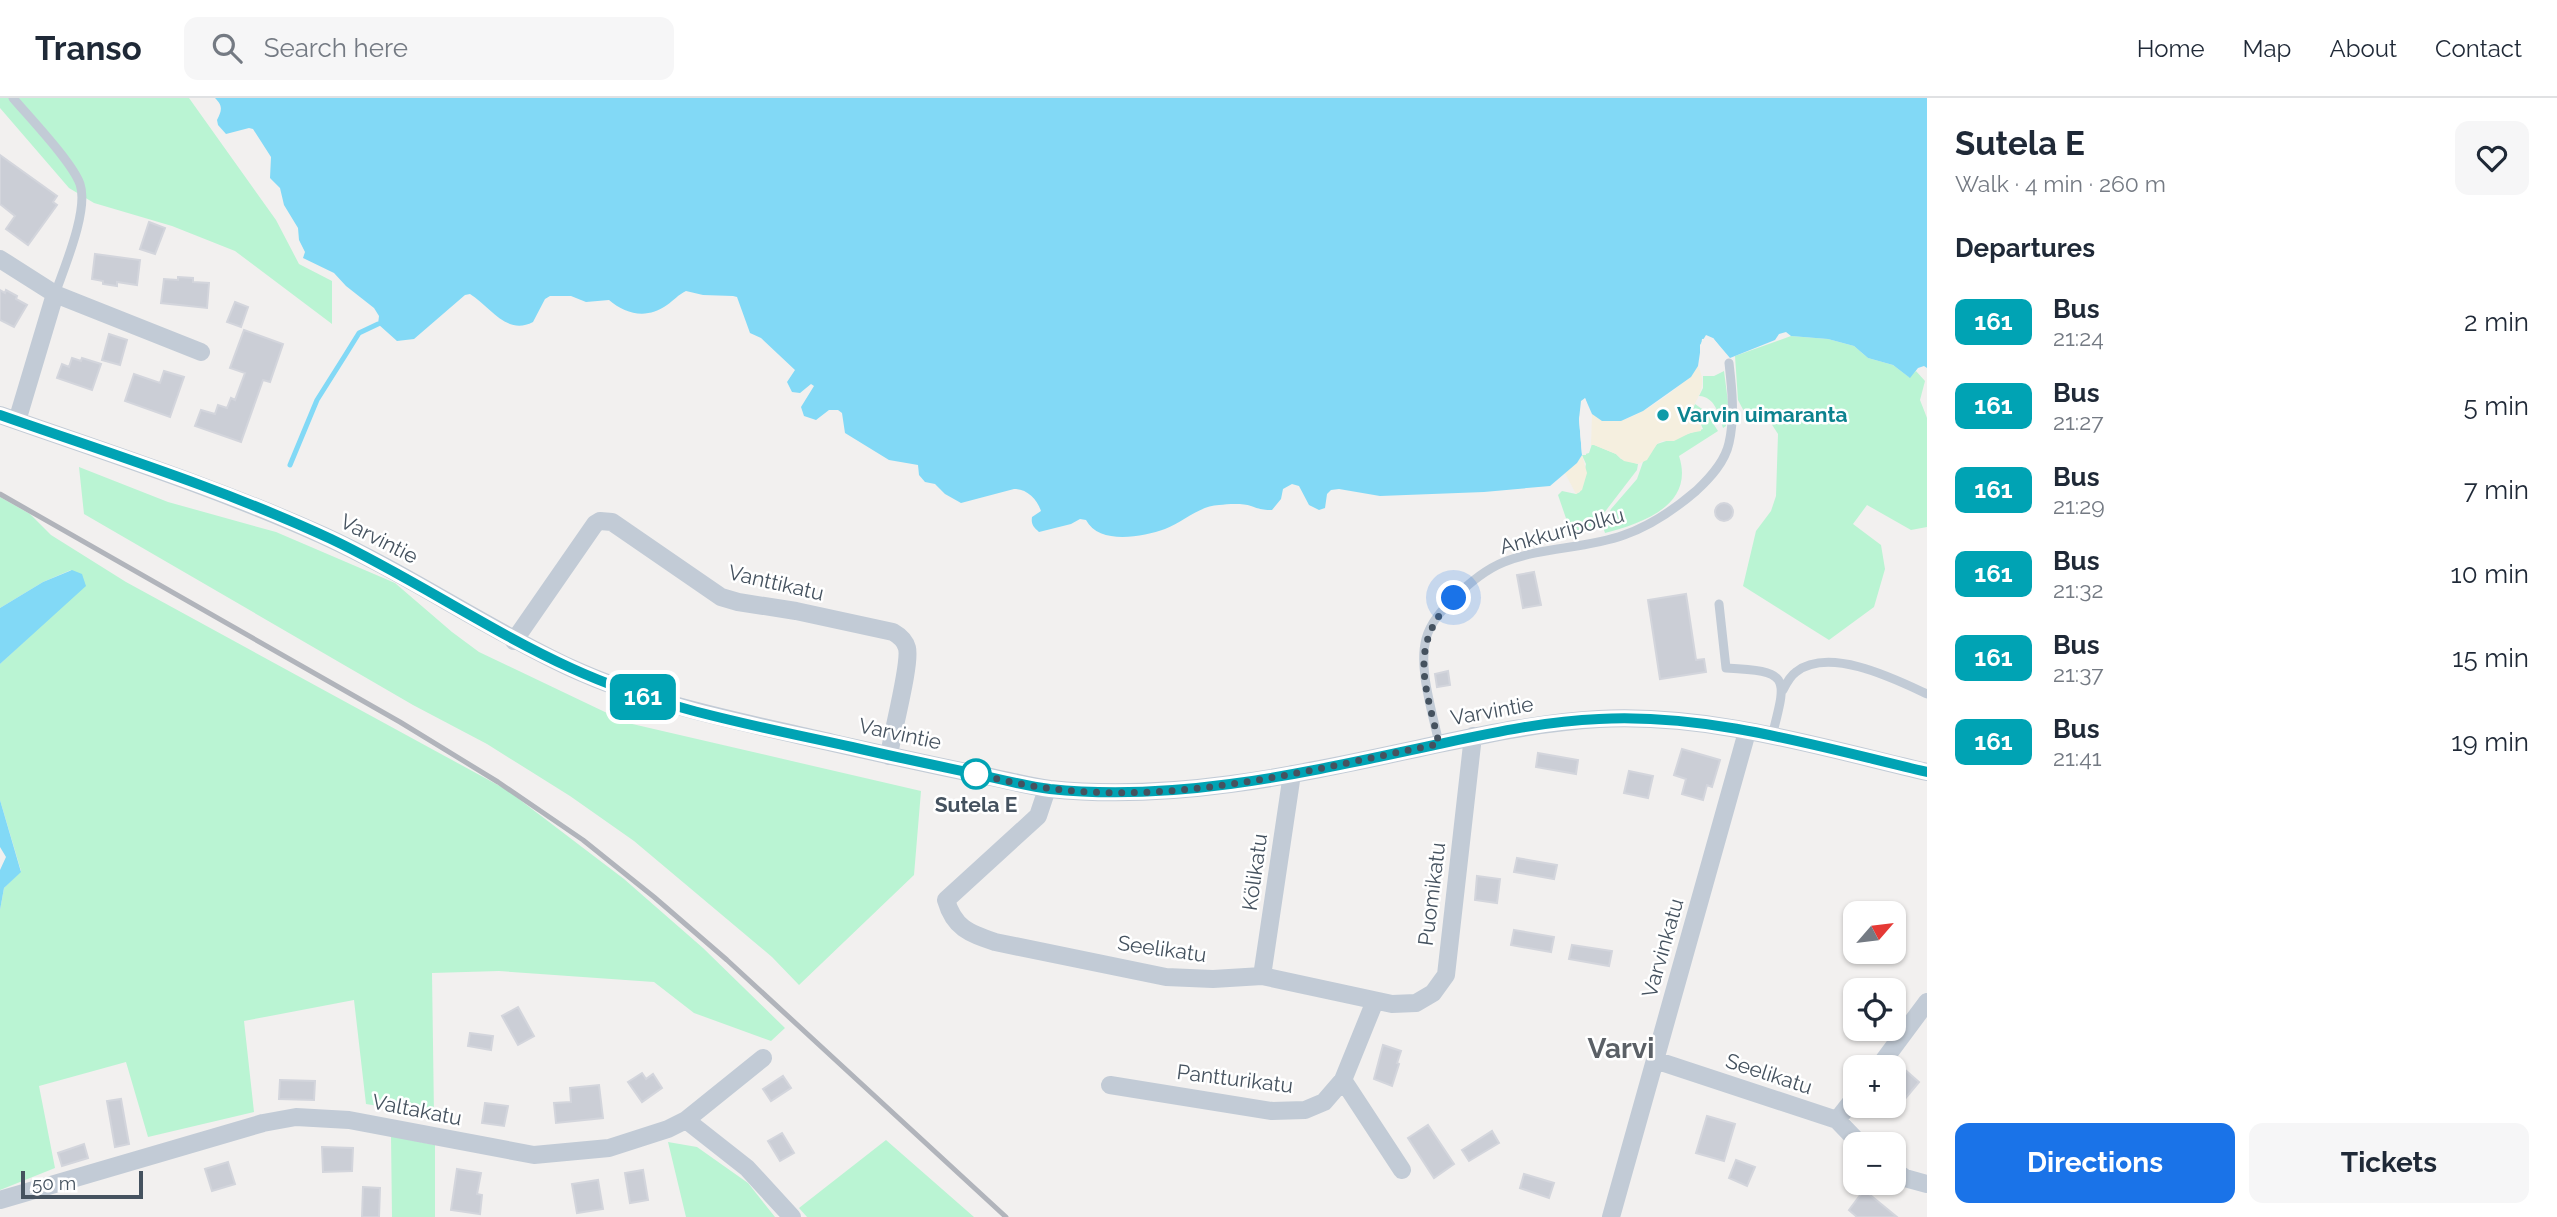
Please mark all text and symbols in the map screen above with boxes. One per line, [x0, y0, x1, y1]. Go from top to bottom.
search box [184, 17, 674, 80]
text: Transo [35, 29, 142, 68]
icon: search [208, 29, 246, 67]
text: Search here [264, 33, 408, 63]
text: Home [2137, 34, 2205, 63]
text: Map [2243, 34, 2291, 63]
text: About [2329, 34, 2397, 63]
text: Contact [2435, 34, 2522, 63]
button: heart [2455, 121, 2529, 195]
text: Sutela E [1955, 124, 2085, 163]
text: Walk · 4 min · 260 m [1955, 170, 2166, 197]
text: Departures [1955, 233, 2095, 263]
text: Bus [2053, 294, 2100, 324]
text: 161 [1974, 307, 2013, 336]
text: 2 min [2464, 307, 2529, 337]
text: 21:24 [2053, 324, 2104, 351]
text: Bus [2053, 378, 2100, 408]
text: 161 [1974, 391, 2013, 420]
text: 5 min [2463, 391, 2529, 421]
place label: Varvin uimaranta [1677, 402, 1848, 427]
marker: Varvin uimaranta [1655, 407, 1671, 423]
text: 21:27 [2053, 408, 2103, 435]
text: Bus [2053, 462, 2100, 492]
text: 161 [1974, 475, 2013, 504]
text: 7 min [2464, 475, 2529, 505]
text: 21:29 [2053, 492, 2105, 519]
street label: Ankkuripolku [1497, 502, 1627, 559]
street label: Varvintie [336, 508, 422, 569]
text: Bus [2053, 546, 2100, 576]
street label: Vanttikatu [726, 559, 826, 606]
text: 161 [1974, 559, 2013, 588]
text: 10 min [2451, 559, 2529, 589]
text: 21:32 [2053, 576, 2103, 603]
your location [1436, 580, 1471, 615]
text: Bus [2053, 630, 2100, 660]
text: 161 [1974, 643, 2013, 672]
text: 15 min [2452, 643, 2529, 673]
text: 21:37 [2053, 660, 2104, 687]
line badge: 161 [603, 674, 683, 720]
text: 161 [624, 682, 662, 711]
street label: Varvintie [1448, 691, 1535, 730]
street label: Varvintie [856, 713, 944, 754]
text: Bus [2053, 714, 2100, 744]
text: 161 [1974, 727, 2013, 756]
text: 19 min [2451, 727, 2529, 757]
text: 21:41 [2053, 744, 2102, 771]
marker: Sutela E [961, 759, 991, 789]
place label: Sutela E [935, 792, 1017, 817]
street label: Kölikatu [1237, 832, 1272, 912]
street label: Puomikatu [1413, 841, 1450, 947]
street label: Varvinkatu [1636, 895, 1689, 1000]
north arrow [1843, 901, 1906, 964]
map controls [1843, 901, 1906, 1195]
street label: Seelikatu [1116, 930, 1208, 967]
button: locate [1843, 978, 1906, 1041]
district label: Varvi [1588, 1032, 1654, 1065]
street label: Seelikatu [1723, 1048, 1816, 1099]
button: + [1843, 1055, 1906, 1118]
street label: Pantturikatu [1175, 1059, 1295, 1098]
street label: Valtakatu [370, 1089, 464, 1130]
button: Directions [1955, 1123, 2235, 1203]
button: Tickets [2249, 1123, 2529, 1203]
button: − [1843, 1132, 1906, 1195]
scale bar [21, 1168, 144, 1200]
text: 50 m [32, 1172, 76, 1194]

